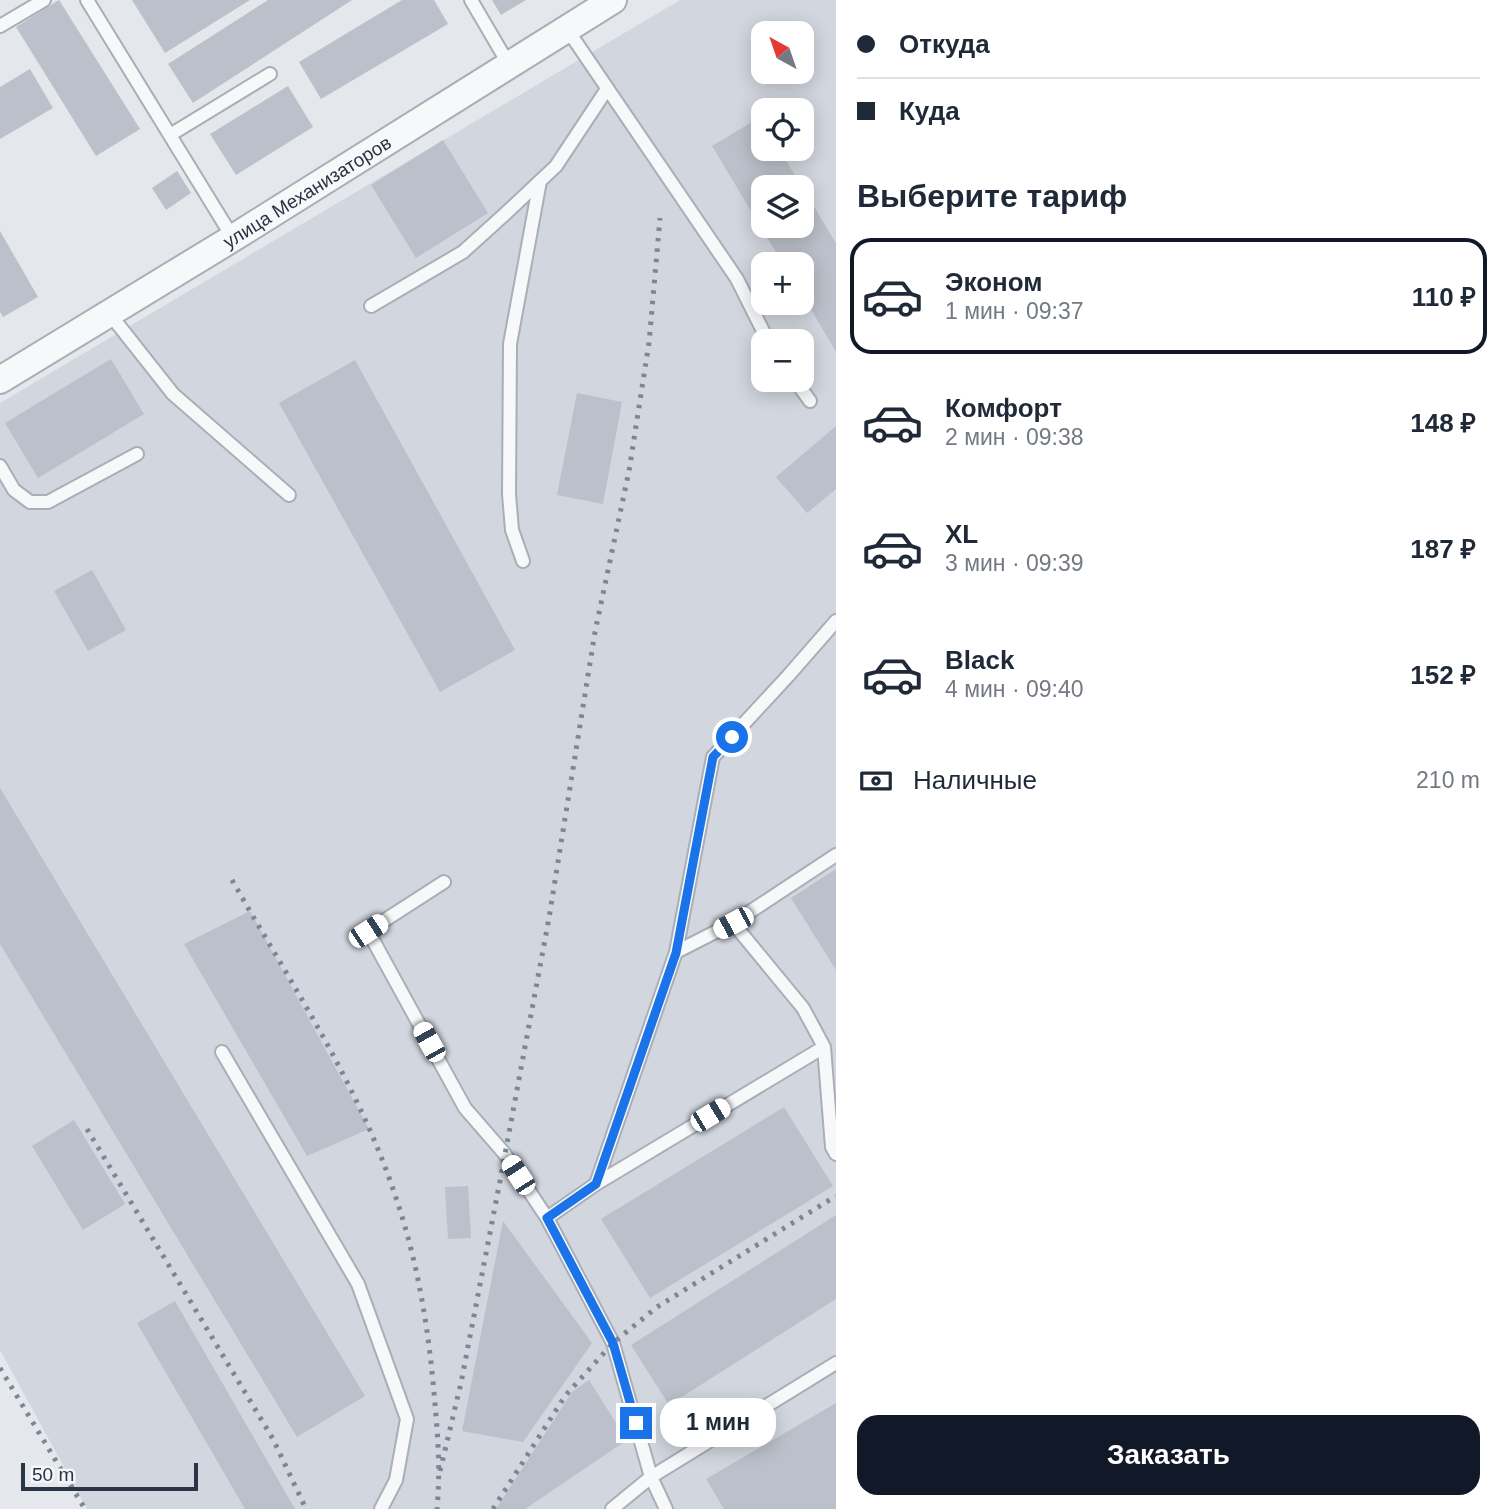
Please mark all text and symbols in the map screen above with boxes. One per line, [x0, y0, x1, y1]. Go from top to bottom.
north arrow [751, 21, 814, 84]
map controls [751, 21, 814, 392]
text: Откуда [899, 29, 990, 59]
text: Куда [899, 96, 960, 126]
button: locate [751, 98, 814, 161]
street label: улица Механизаторов [219, 132, 395, 253]
button: layers [751, 175, 814, 238]
text: Выберите тариф [857, 178, 1127, 214]
button: + [751, 252, 814, 315]
icon: car [861, 265, 924, 328]
text: Эконом [945, 267, 1043, 297]
text: 110 ₽ [1412, 282, 1476, 312]
text: 1 мин · 09:37 [945, 298, 1084, 324]
button: − [751, 329, 814, 392]
icon: car [861, 391, 924, 454]
text: Комфорт [945, 393, 1062, 423]
text: 148 ₽ [1410, 408, 1476, 438]
text: 2 мин · 09:38 [945, 424, 1084, 450]
icon: car [861, 517, 924, 580]
text: XL [945, 519, 978, 549]
text: 187 ₽ [1410, 534, 1476, 564]
text: 3 мин · 09:39 [945, 550, 1084, 576]
icon: car [861, 643, 924, 706]
text: Black [945, 645, 1014, 675]
text: 152 ₽ [1410, 660, 1476, 690]
text: 4 мин · 09:40 [945, 676, 1084, 702]
route start [716, 721, 748, 753]
icon: cash [857, 762, 895, 800]
text: Наличные [913, 765, 1037, 795]
text: 210 m [1416, 767, 1480, 793]
car [710, 904, 757, 942]
car [345, 911, 392, 951]
car [410, 1019, 449, 1065]
car [687, 1095, 734, 1135]
car [498, 1152, 539, 1198]
callout: 1 мин [660, 1398, 776, 1448]
route end [620, 1407, 652, 1439]
text: 1 мин [686, 1409, 750, 1435]
button: Заказать [857, 1415, 1480, 1495]
scale bar [21, 1460, 198, 1492]
text: 50 m [32, 1464, 74, 1485]

